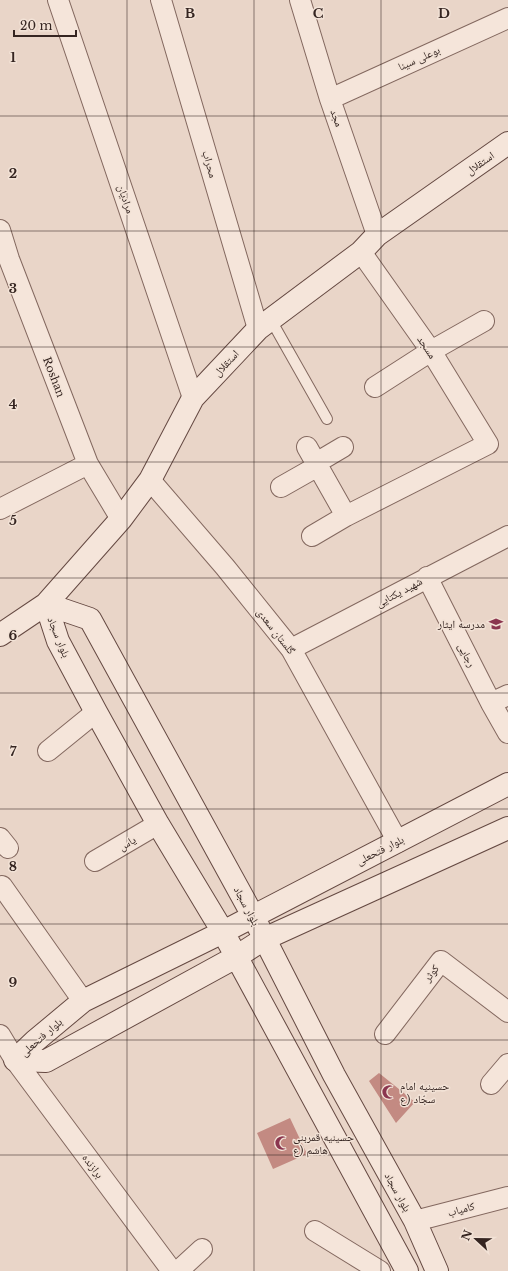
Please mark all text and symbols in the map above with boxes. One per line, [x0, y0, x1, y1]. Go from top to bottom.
text: B [185, 5, 195, 22]
text: C [313, 5, 324, 22]
text: D [438, 5, 450, 22]
scale bar [14, 12, 76, 38]
text: 20 m [20, 18, 52, 33]
street label: بوعلی سینا [396, 43, 442, 73]
text: 1 [10, 49, 16, 66]
street label: مجد [328, 107, 346, 129]
street label: استقلال [463, 148, 497, 178]
street label: محراب [199, 149, 221, 179]
text: 2 [9, 165, 17, 182]
street label: مرادیان [115, 183, 137, 215]
text: 3 [9, 280, 17, 297]
street label: مسجد [414, 333, 440, 361]
street label: استقلال [210, 347, 242, 379]
street label: Roshan [40, 355, 68, 399]
text: 4 [9, 396, 18, 413]
text: 5 [9, 512, 17, 529]
street label: شهید یکتایی [373, 574, 425, 610]
street label: گلستان سعدی [254, 605, 299, 657]
street label: بلوار سجاد [44, 615, 74, 659]
school or university icon: مدرسه ایثار [488, 616, 504, 632]
place label: مدرسه ایثار [437, 617, 485, 631]
text: 6 [9, 627, 18, 644]
street label: رجایی [455, 641, 479, 669]
text: 7 [10, 743, 17, 760]
street label: یاس [116, 832, 139, 854]
street label: بلوار فتحعلی [354, 832, 406, 868]
text: 8 [9, 858, 17, 875]
street label: بلوار سجاد [231, 884, 263, 928]
street label: کوثر [419, 961, 442, 985]
text: 9 [9, 974, 18, 991]
street label: بلوار فتحعلی [17, 1015, 65, 1059]
place label: حسینیه امام سجّاد (ع [400, 1079, 449, 1106]
mosque icon: حسینیه امام سجّاد (ع [381, 1084, 397, 1100]
place label: حسینیه قمربنی هاشم (ع [293, 1130, 354, 1158]
mosque icon: حسینیه قمربنی هاشم (ع [274, 1135, 290, 1151]
street label: برازنده [79, 1151, 107, 1181]
street label: بلوار سجاد [382, 1170, 414, 1214]
street label: کامیاب [446, 1199, 477, 1219]
north arrow [456, 1219, 496, 1259]
text: N [458, 1227, 475, 1243]

